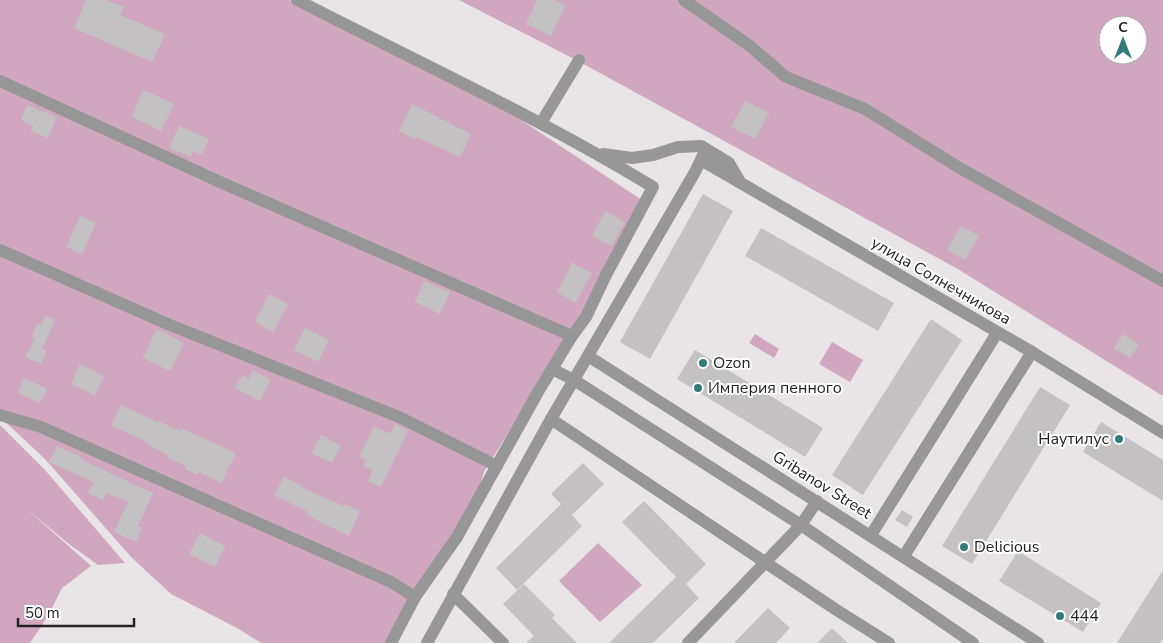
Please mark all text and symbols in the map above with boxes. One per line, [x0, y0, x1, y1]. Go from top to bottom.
north arrow [1098, 15, 1148, 65]
text: С [1118, 18, 1128, 37]
street label: улица Солнечникова [867, 232, 1015, 330]
place label: Ozon [713, 352, 751, 374]
marker: Ozon [697, 357, 709, 369]
place label: Империя пенного [708, 377, 842, 399]
marker: Империя пенного [692, 382, 704, 394]
place label: Наутилус [1038, 428, 1109, 450]
marker: Наутилус [1113, 433, 1125, 445]
street label: Gribanov Street [768, 446, 876, 524]
place label: Delicious [974, 536, 1040, 558]
marker: Delicious [958, 541, 970, 553]
scale bar [18, 596, 134, 628]
text: 50 m [25, 603, 60, 623]
place label: 444 [1070, 605, 1099, 627]
marker: 444 [1054, 610, 1066, 622]

